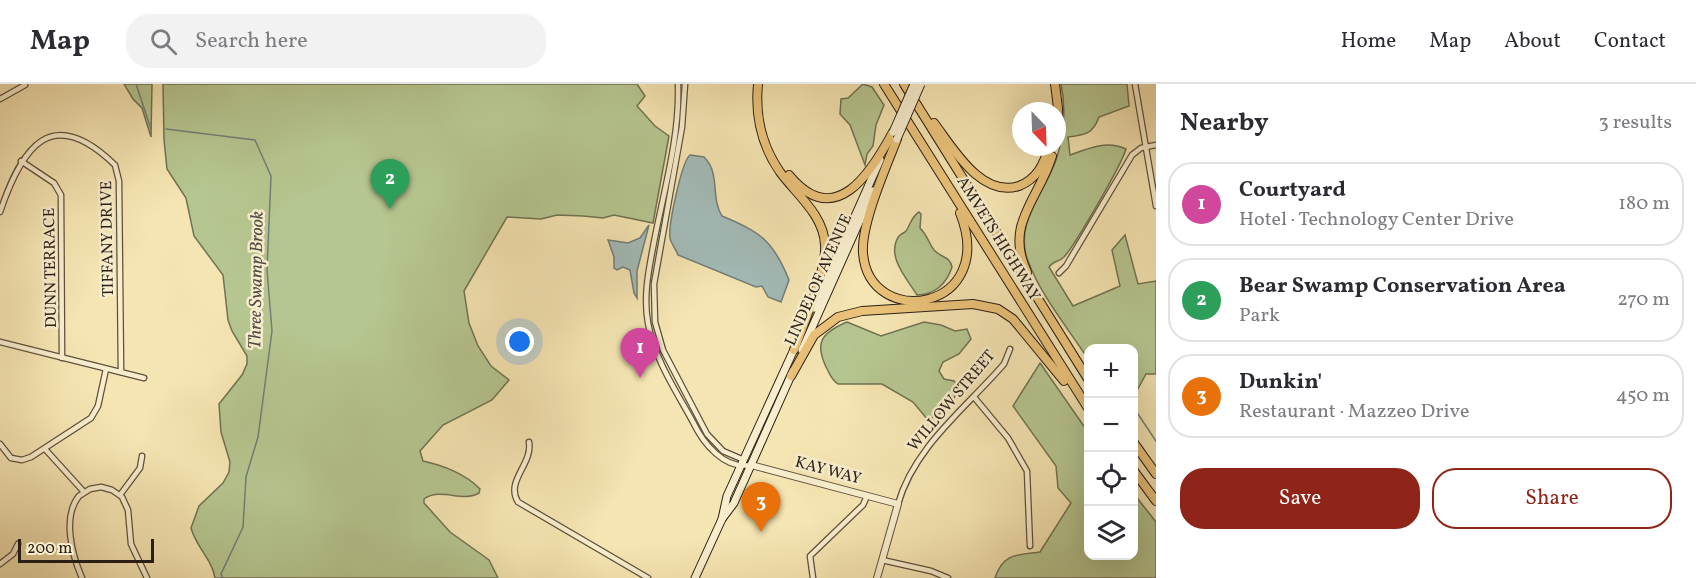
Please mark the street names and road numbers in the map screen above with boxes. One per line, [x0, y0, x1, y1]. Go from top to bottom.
street label: AMVETS HIGHWAY [951, 173, 1045, 305]
street label: TIFFANY DRIVE [96, 181, 120, 297]
street label: DUNN TERRACE [39, 208, 63, 328]
street label: LINDELOF AVENUE [780, 210, 858, 350]
street label: WILLOW STREET [903, 346, 1001, 456]
street label: KAY WAY [792, 452, 864, 490]

